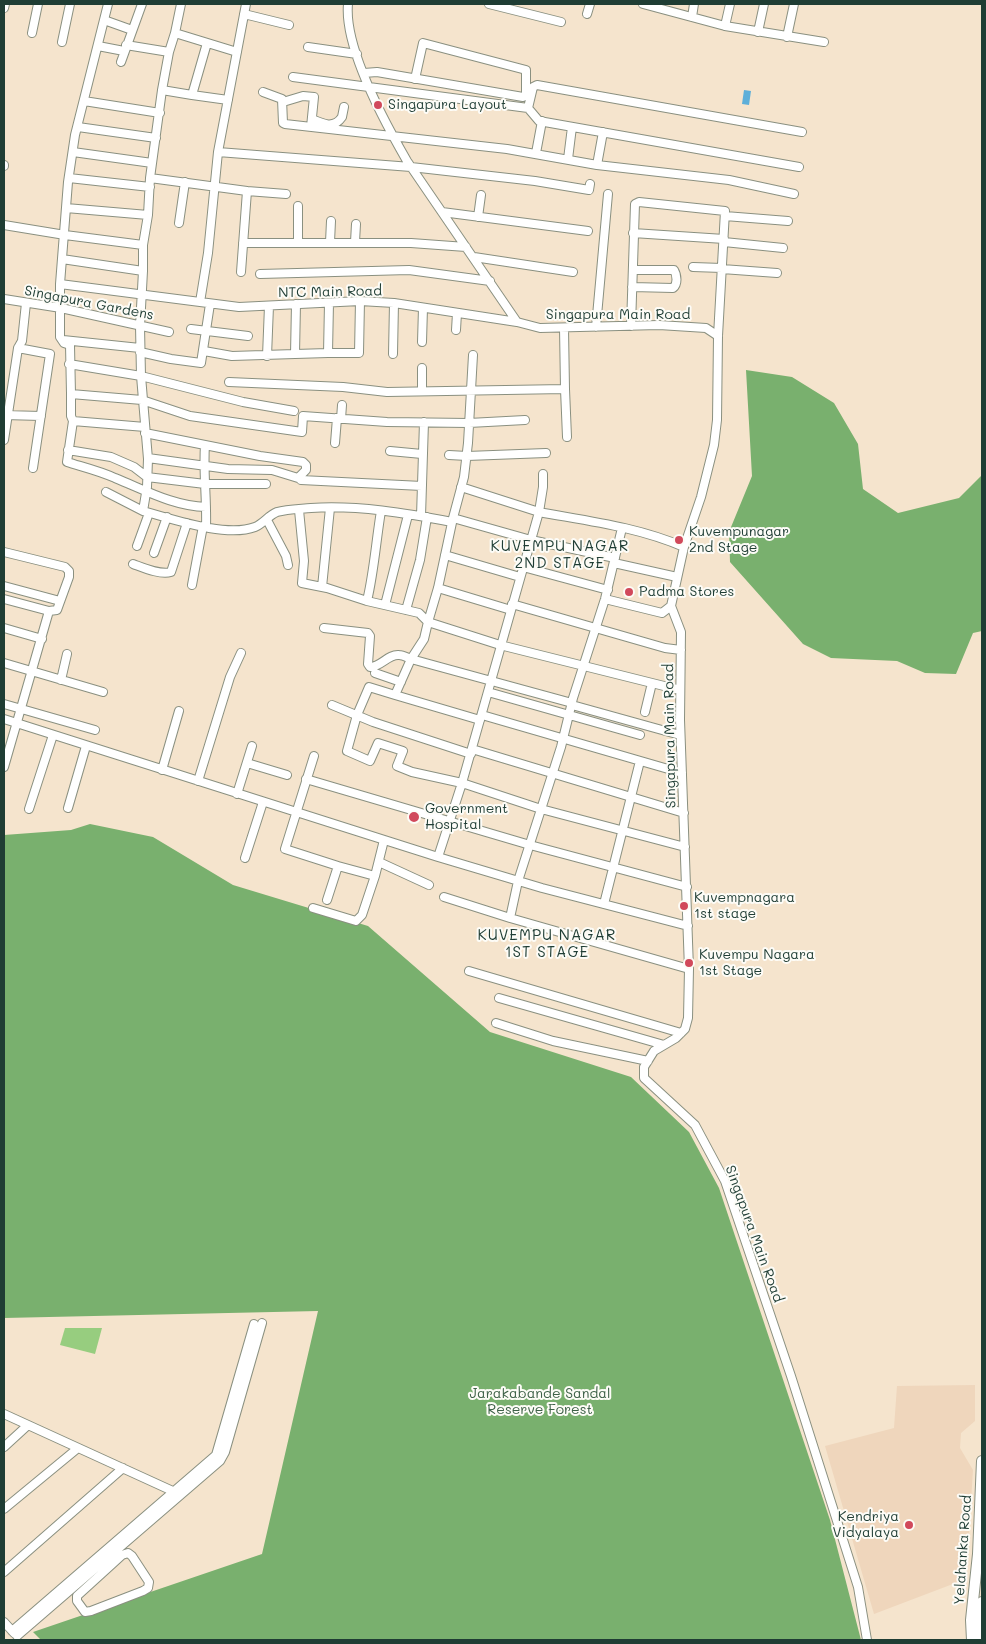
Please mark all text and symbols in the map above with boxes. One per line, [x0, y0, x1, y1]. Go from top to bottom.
place label: Singapura Layout [388, 97, 507, 113]
marker: Singapura Layout [372, 99, 384, 111]
street label: Singapura Gardens [23, 282, 155, 324]
street label: NTC Main Road [278, 283, 382, 301]
street label: Singapura Main Road [546, 307, 690, 323]
place label: Kuvempunagar 2nd Stage [689, 524, 789, 556]
marker: Kuvempunagar 2nd Stage [673, 534, 685, 546]
district label: KUVEMPU NAGAR 2ND STAGE [489, 537, 631, 572]
place label: Padma Stores [639, 584, 734, 600]
marker: Padma Stores [623, 586, 635, 598]
street label: Singapura Main Road [660, 664, 680, 808]
place label: Government Hospital [425, 801, 508, 834]
marker: Government Hospital [407, 810, 421, 824]
place label: Kuvempnagara 1st stage [694, 890, 795, 922]
marker: Kuvempnagara 1st stage [678, 900, 690, 912]
district label: KUVEMPU NAGAR 1ST STAGE [476, 926, 618, 961]
place label: Kuvempu Nagara 1st Stage [699, 947, 815, 980]
marker: Kuvempu Nagara 1st Stage [683, 957, 695, 969]
street label: Singapura Main Road [721, 1163, 787, 1305]
park label: Jarakabande Sandal Reserve Forest [469, 1386, 611, 1418]
street label: Yelahanka Road [951, 1495, 975, 1605]
place label: Kendriya Vidyalaya [833, 1509, 899, 1541]
marker: Kendriya Vidyalaya [903, 1519, 915, 1531]

